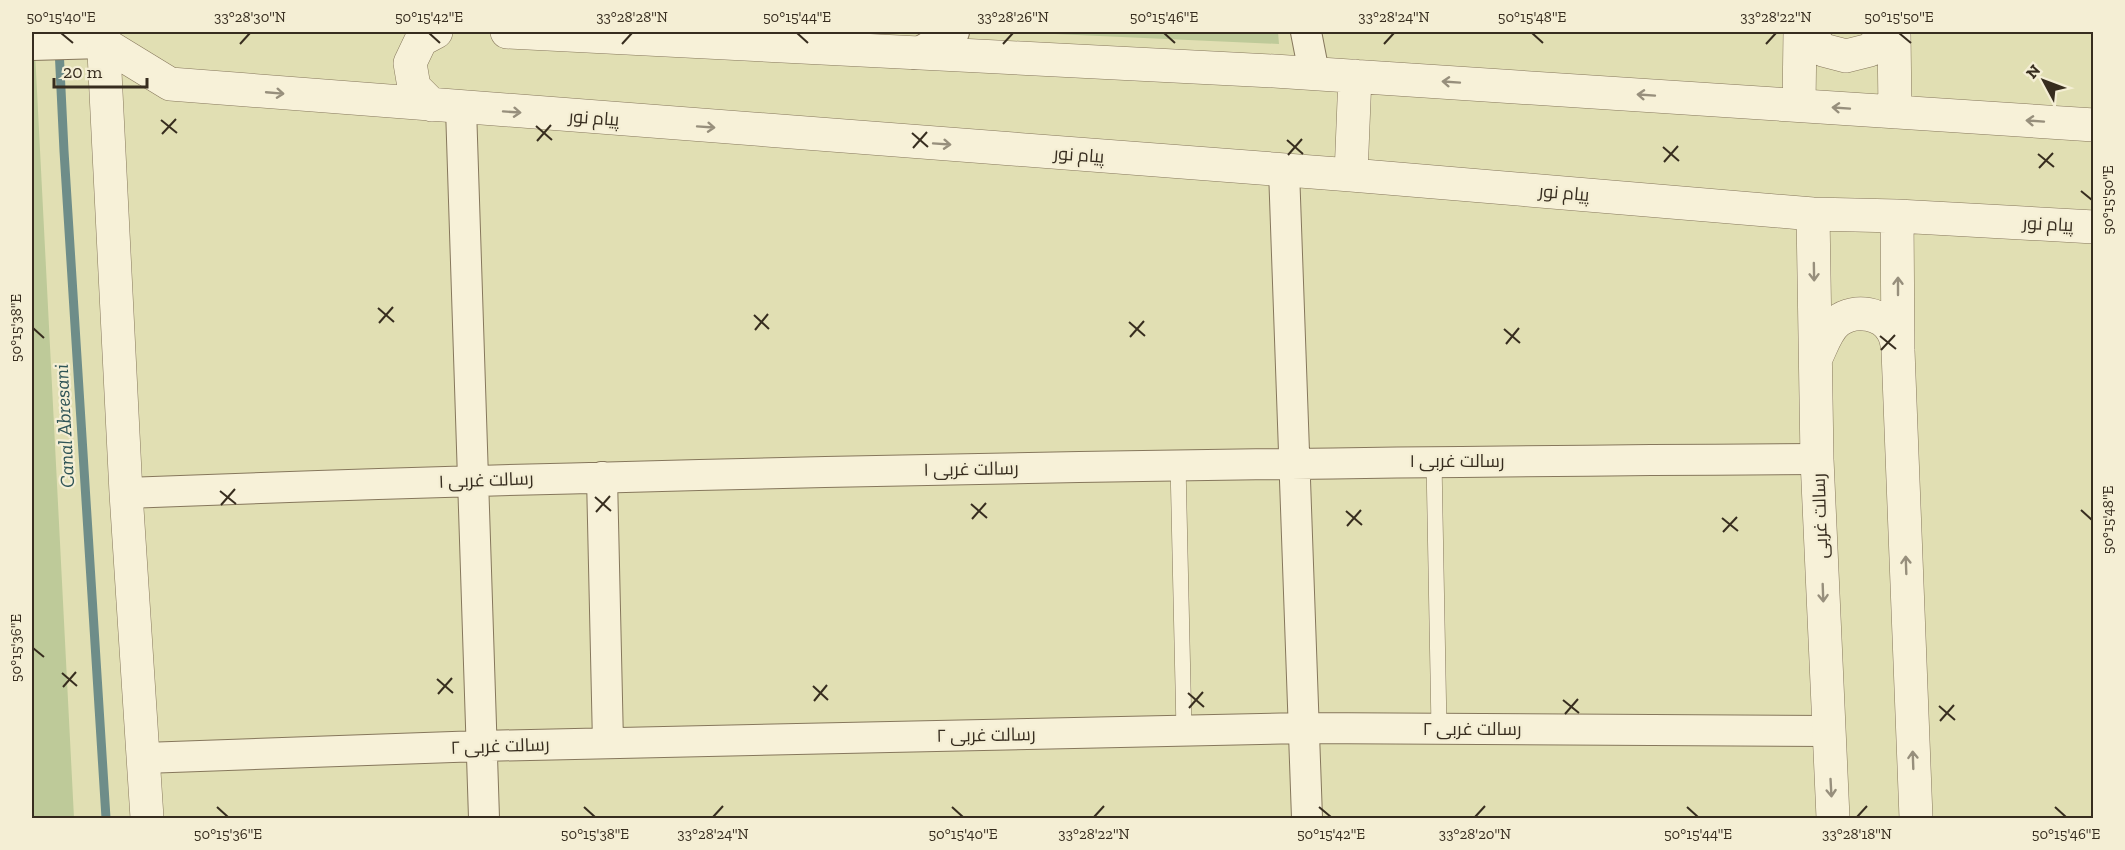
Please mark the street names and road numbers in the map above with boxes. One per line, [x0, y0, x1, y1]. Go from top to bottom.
street label: پیام نور [567, 105, 620, 132]
street label: پیام نور [1052, 142, 1105, 169]
street label: پیام نور [1537, 180, 1590, 207]
street label: پیام نور [2021, 212, 2074, 237]
street label: رسالت غربی ۱ [1409, 450, 1505, 472]
street label: رسالت غربی ۱ [923, 457, 1019, 481]
street label: رسالت غربی ۱ [438, 467, 534, 493]
street label: رسالت غربی [1808, 473, 1832, 559]
street label: رسالت غربی ۲ [1422, 718, 1522, 740]
street label: رسالت غربی ۲ [936, 723, 1036, 747]
street label: رسالت غربی ۲ [450, 733, 550, 759]

